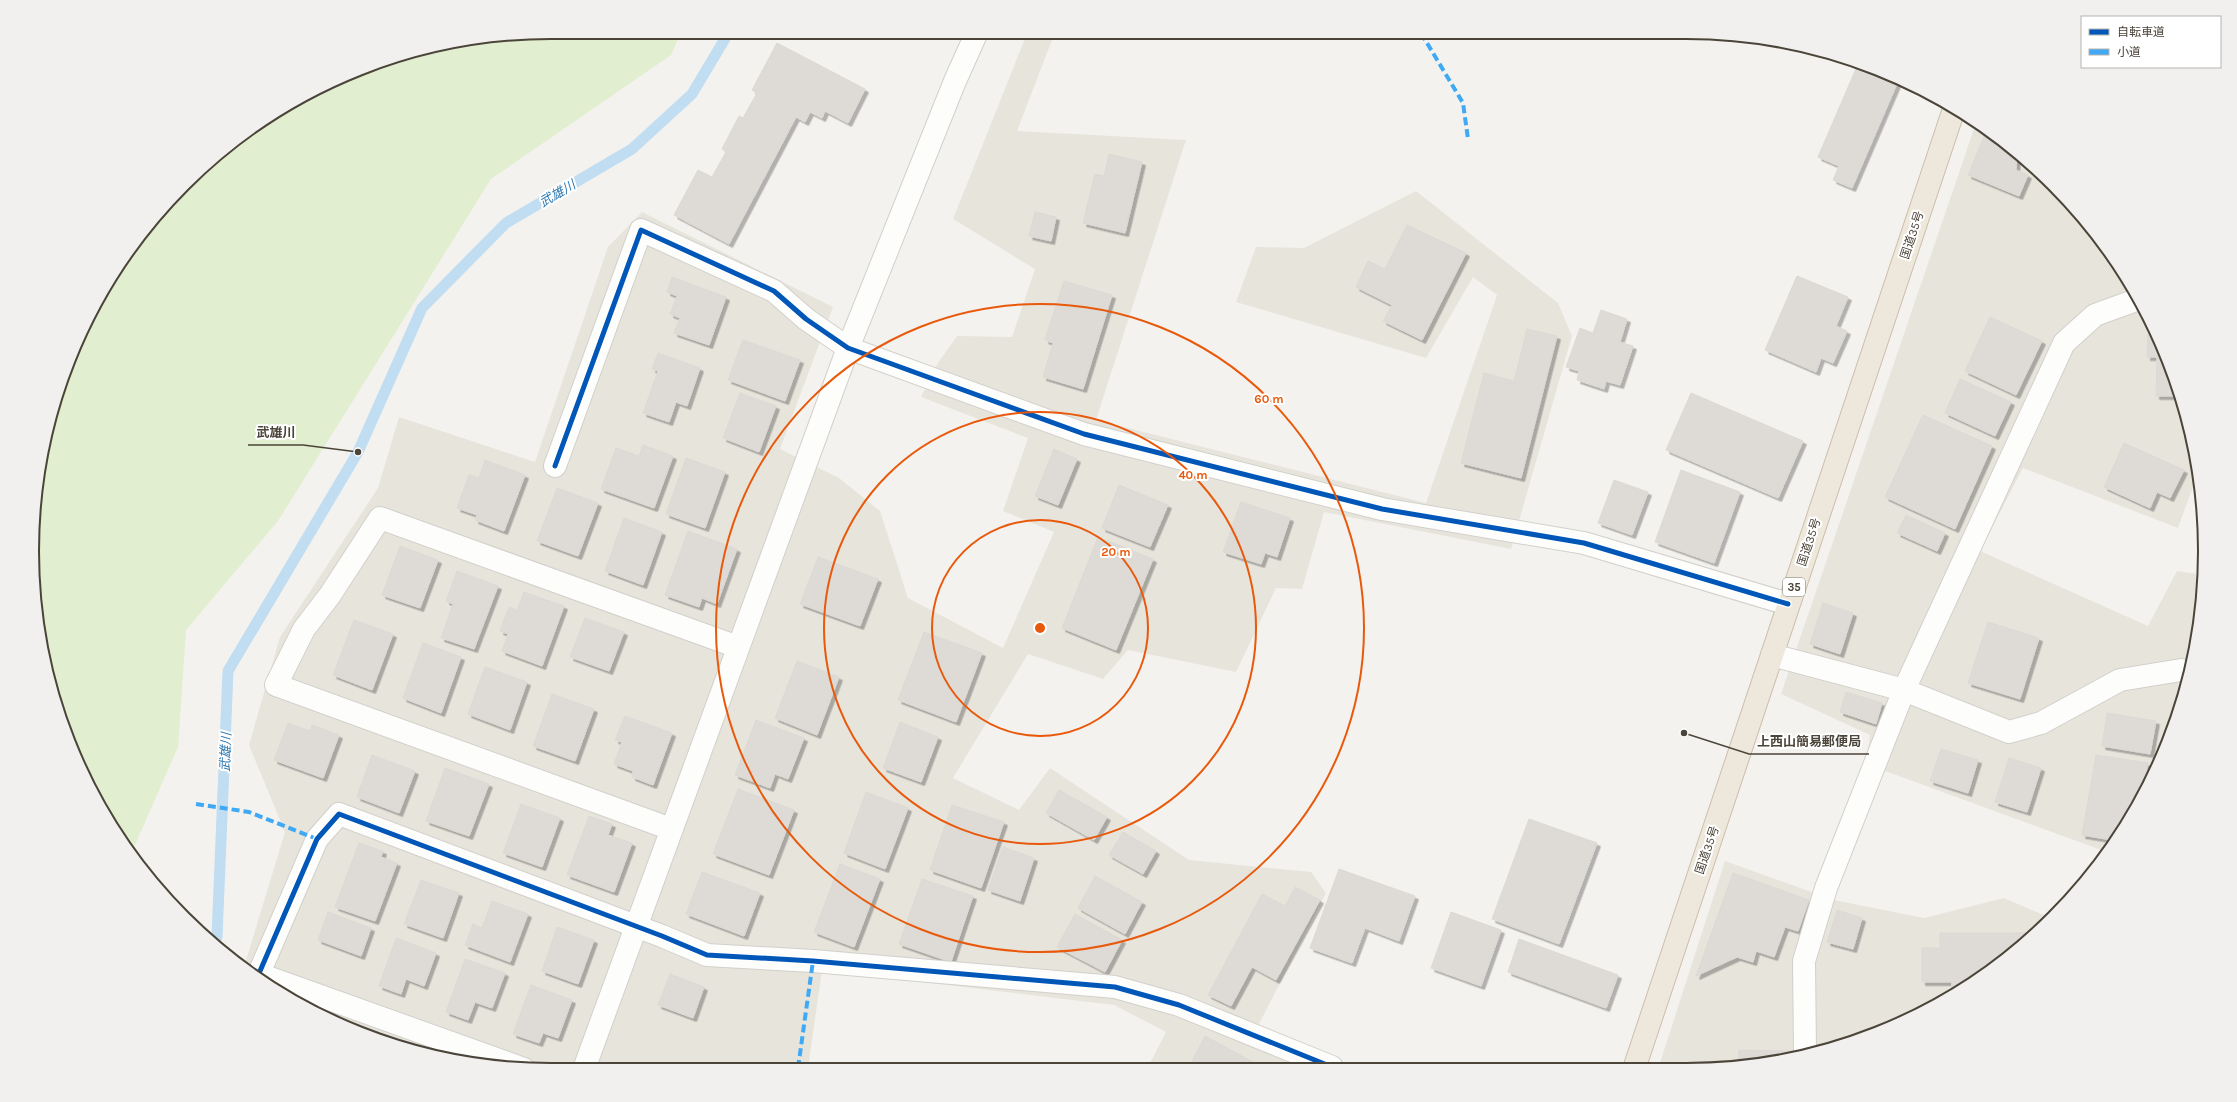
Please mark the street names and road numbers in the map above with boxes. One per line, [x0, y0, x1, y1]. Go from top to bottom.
street label: 国道35号 [1898, 209, 1926, 261]
street label: 国道35号 [1795, 516, 1823, 568]
road number: 35 [1783, 578, 1805, 596]
street label: 国道35号 [1692, 824, 1722, 876]

